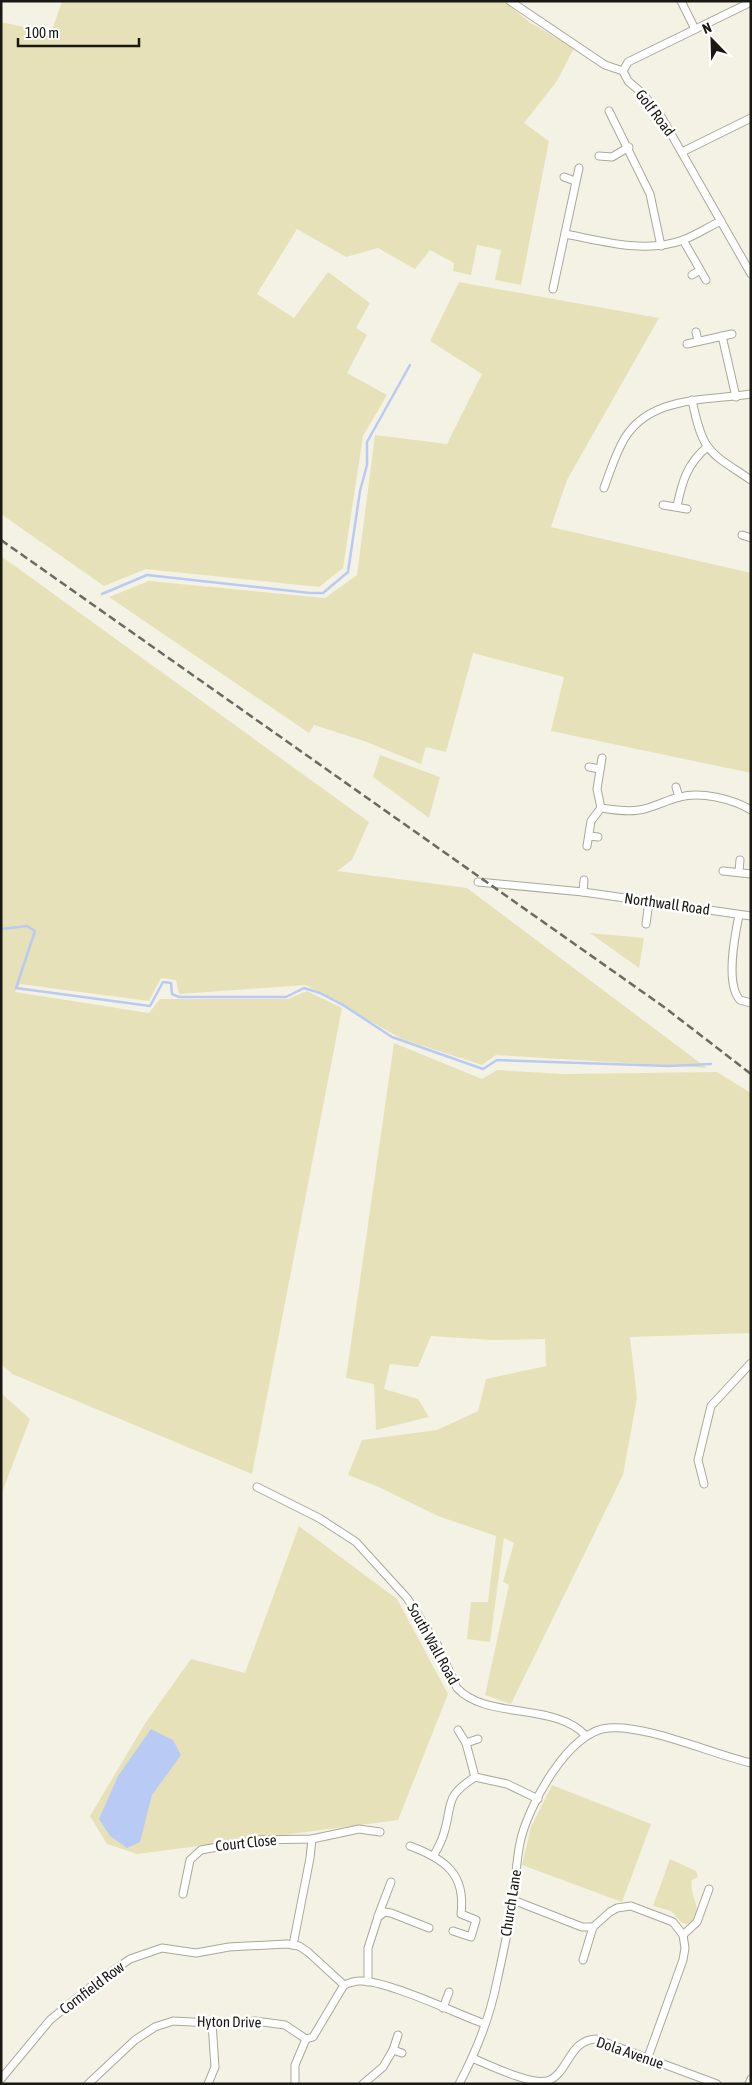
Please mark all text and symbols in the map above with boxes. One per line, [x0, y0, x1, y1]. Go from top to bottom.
scale bar [18, 15, 139, 47]
north arrow [687, 15, 737, 65]
text: N [700, 19, 714, 37]
text: 100 m [25, 24, 59, 41]
street label: Golf Road [632, 86, 678, 139]
street label: Northwall Road [623, 889, 711, 918]
street label: South Wall Road [404, 1600, 463, 1687]
street label: Court Close [215, 1831, 278, 1854]
street label: Church Lane [497, 1868, 524, 1938]
street label: Cornfield Row [56, 1958, 127, 2017]
street label: Hyton Drive [197, 2012, 262, 2031]
street label: Dola Avenue [594, 2033, 666, 2072]

